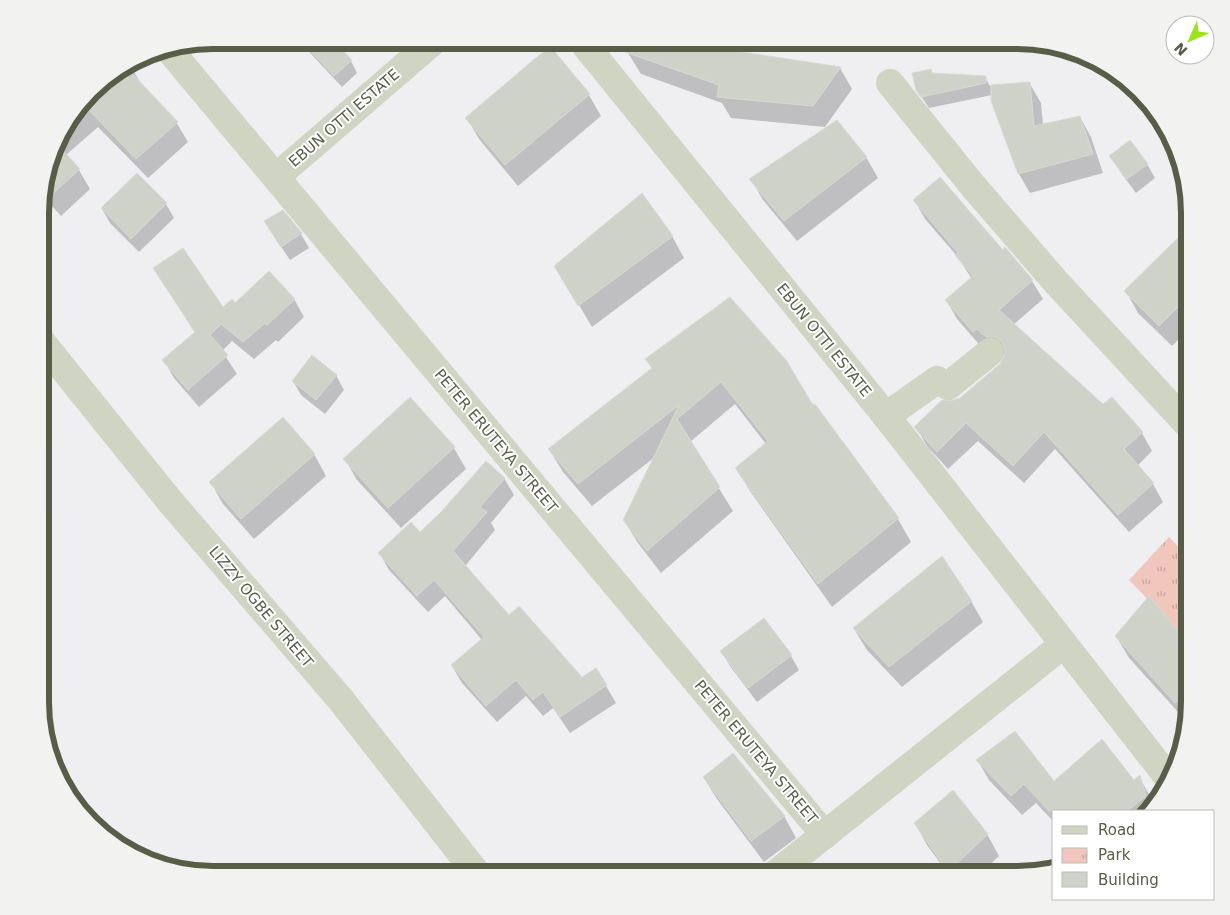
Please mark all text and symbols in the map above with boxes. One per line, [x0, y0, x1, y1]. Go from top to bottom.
north arrow [1165, 15, 1215, 65]
text: N [1171, 39, 1191, 59]
street label: EBUN OTTI ESTATE [285, 65, 403, 171]
street label: EBUN OTTI ESTATE [773, 280, 875, 400]
street label: PETER ERUTEYA STREET [431, 365, 562, 517]
street label: LIZZY OGBE STREET [205, 543, 317, 672]
street label: PETER ERUTEYA STREET [691, 676, 822, 828]
legend [1052, 810, 1215, 900]
text: Road [1098, 821, 1136, 839]
text: Park [1098, 846, 1131, 864]
text: Building [1098, 871, 1159, 889]

